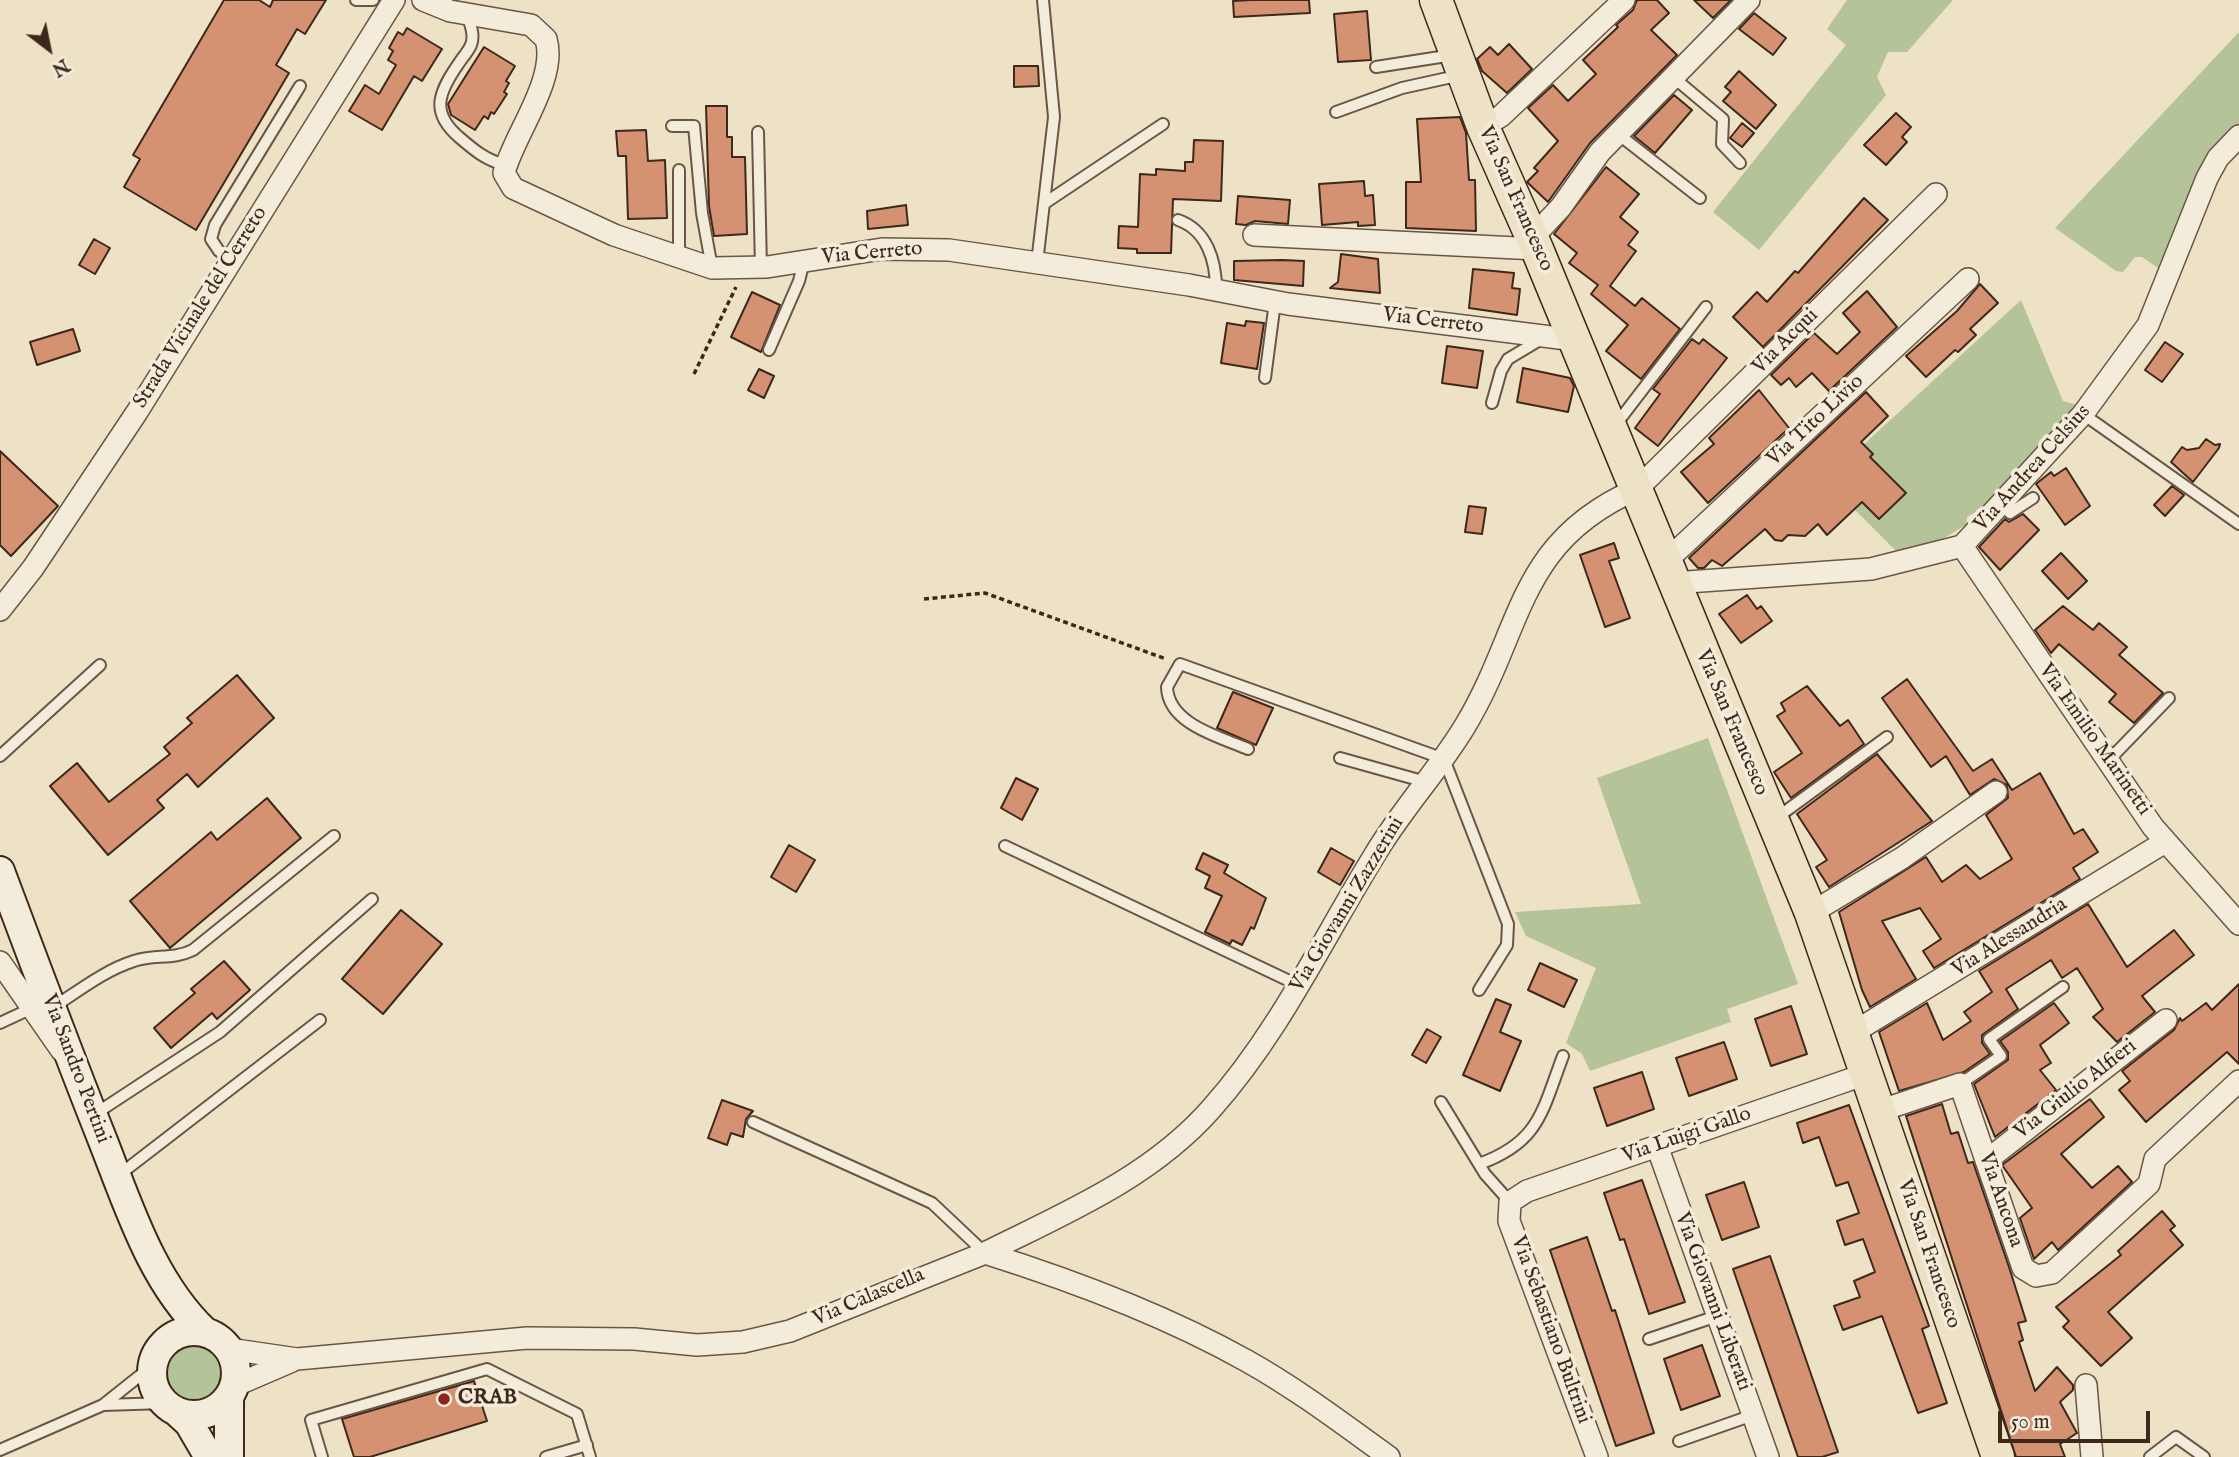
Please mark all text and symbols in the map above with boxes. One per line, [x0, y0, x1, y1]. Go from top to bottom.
north arrow [14, 14, 84, 84]
text: N [47, 52, 73, 81]
street label: Via San Francesco [1472, 123, 1558, 275]
street label: Strada Vicinale del Cerreto [129, 203, 273, 413]
street label: Via Cerreto [821, 237, 923, 271]
street label: Via Cerreto [1381, 303, 1485, 341]
street label: Via Acqui [1748, 304, 1824, 380]
street label: Via Tito Livio [1762, 370, 1870, 472]
street label: Via Andrea Celsius [1969, 400, 2097, 538]
street label: Via San Francesco [1689, 646, 1773, 800]
street label: Via Emilio Marinetti [2032, 659, 2156, 821]
street label: Via Giovanni Zazzerini [1286, 813, 1410, 997]
street label: Via Alessandria [1948, 893, 2072, 983]
street label: Via Sandro Pertini [35, 991, 115, 1147]
street label: Via Giulio Alfieri [2010, 1034, 2142, 1146]
street label: Via Luigi Gallo [1619, 1102, 1755, 1170]
street label: Via Ancona [1972, 1149, 2028, 1251]
street label: Via San Francesco [1891, 1176, 1965, 1332]
street label: Via Giovanni Liberati [1668, 1209, 1756, 1395]
street label: Via Sebastiano Bultrini [1504, 1233, 1596, 1427]
street label: Via Calascella [810, 1263, 928, 1333]
place label: CRAB [458, 1386, 517, 1412]
marker: CRAB [436, 1391, 452, 1407]
scale bar [2001, 1398, 2153, 1442]
text: 50 m [2011, 1409, 2050, 1436]

